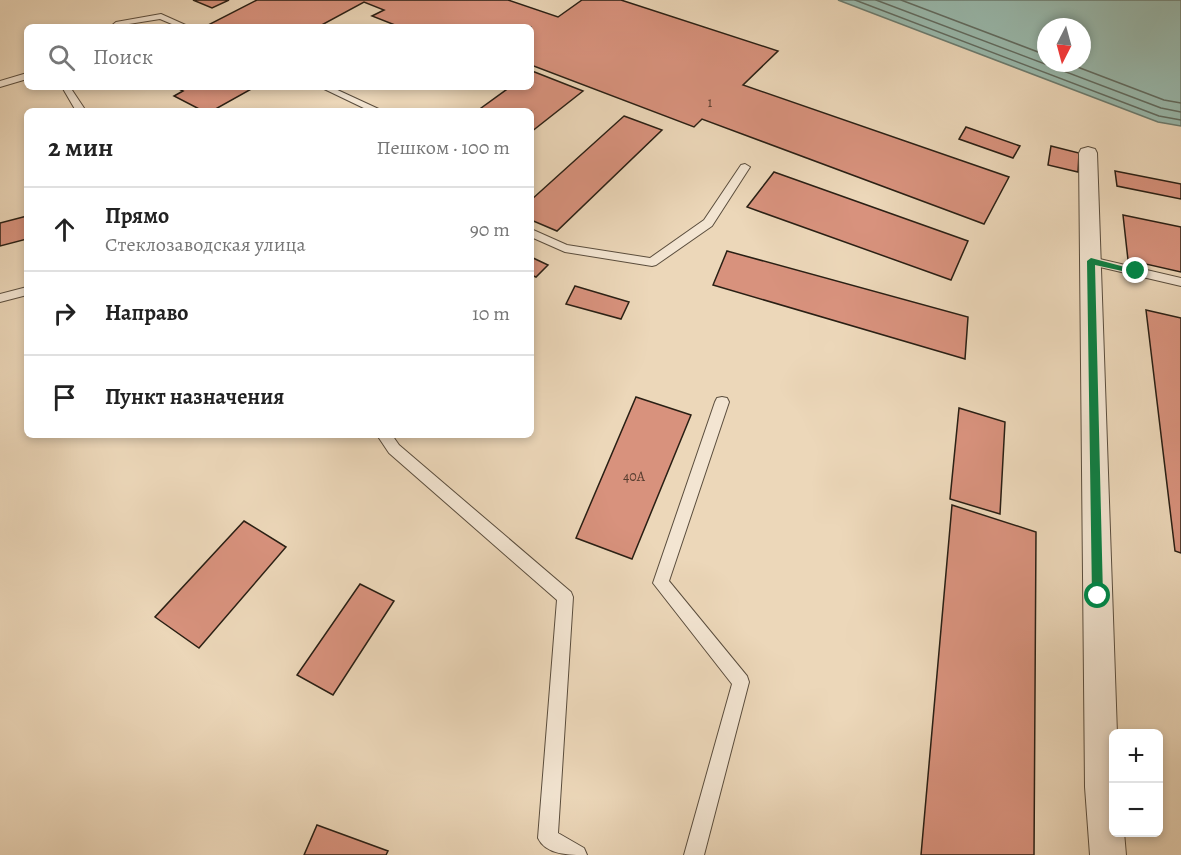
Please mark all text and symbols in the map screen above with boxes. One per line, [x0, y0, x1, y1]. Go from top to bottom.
north arrow [1037, 18, 1091, 72]
search box [24, 24, 534, 90]
icon: search [45, 41, 78, 74]
text: Поиск [93, 42, 153, 72]
house number: 1 [708, 93, 713, 112]
text: 2 мин [48, 130, 113, 165]
text: Пешком · 100 m [377, 134, 510, 161]
text: Прямо [105, 201, 169, 231]
icon: ahead [48, 213, 81, 246]
text: 90 m [470, 216, 510, 243]
text: Стеклозаводская улица [105, 231, 306, 258]
route end [1122, 257, 1148, 283]
icon: right [48, 297, 81, 330]
text: Направо [105, 298, 188, 328]
text: 10 m [472, 300, 510, 327]
icon: arrive [48, 381, 81, 414]
text: Пункт назначения [105, 382, 284, 412]
house number: 40А [623, 467, 646, 486]
route start [1084, 582, 1110, 608]
map controls [1109, 729, 1163, 837]
button: + [1109, 729, 1163, 783]
button: − [1109, 783, 1163, 837]

